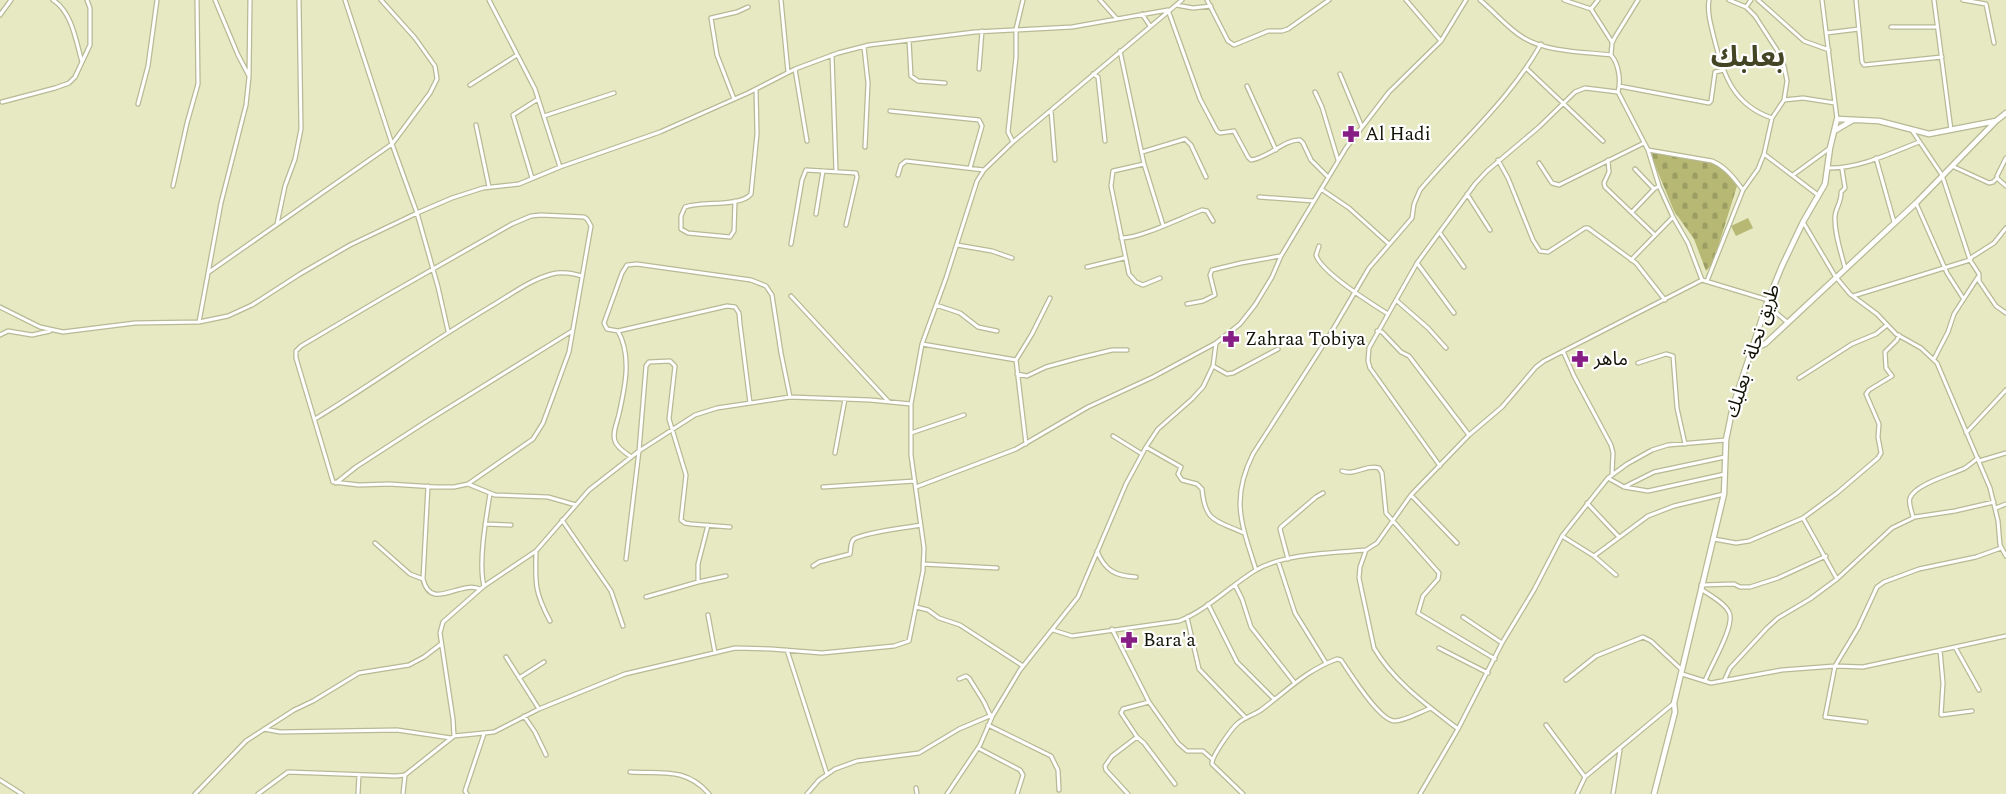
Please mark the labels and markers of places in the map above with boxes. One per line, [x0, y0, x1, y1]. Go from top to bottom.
place label: Al Hadi [1365, 120, 1431, 149]
pharmacy icon: Al Hadi [1341, 124, 1361, 144]
place label: Zahraa Tobiya [1245, 325, 1366, 354]
pharmacy icon: Zahraa Tobiya [1221, 329, 1241, 349]
place label: ماهر [1593, 345, 1628, 374]
pharmacy icon: ماهر [1570, 349, 1590, 369]
place label: Bara'a [1143, 626, 1197, 655]
pharmacy icon: Bara'a [1119, 630, 1139, 650]

